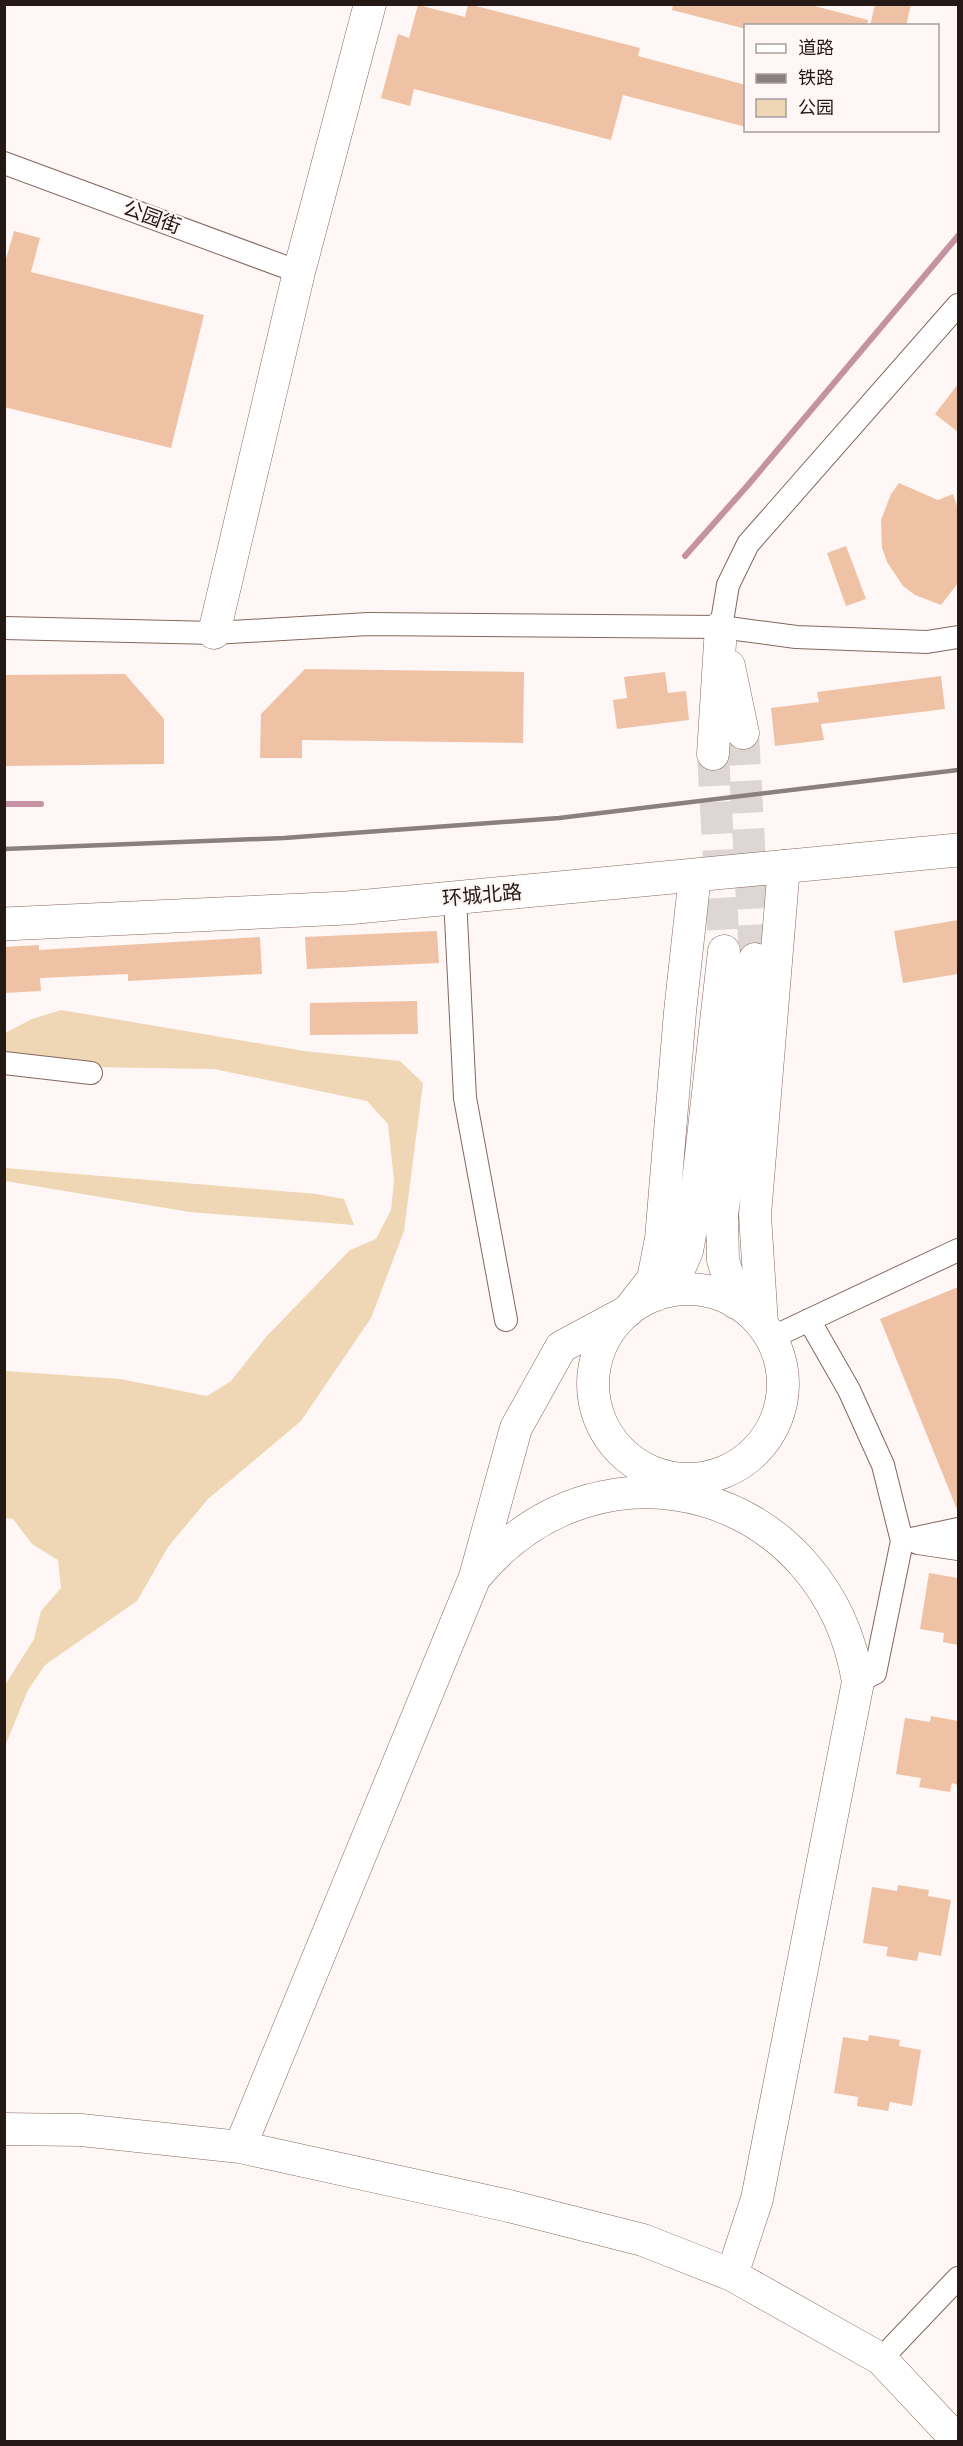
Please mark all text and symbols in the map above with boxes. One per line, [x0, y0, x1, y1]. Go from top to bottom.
legend [744, 24, 939, 132]
text: 道路 [798, 36, 834, 60]
text: 铁路 [798, 66, 834, 90]
text: 公园 [798, 96, 834, 120]
street label: 公园街 [119, 195, 185, 239]
street label: 环城北路 [441, 879, 523, 911]

